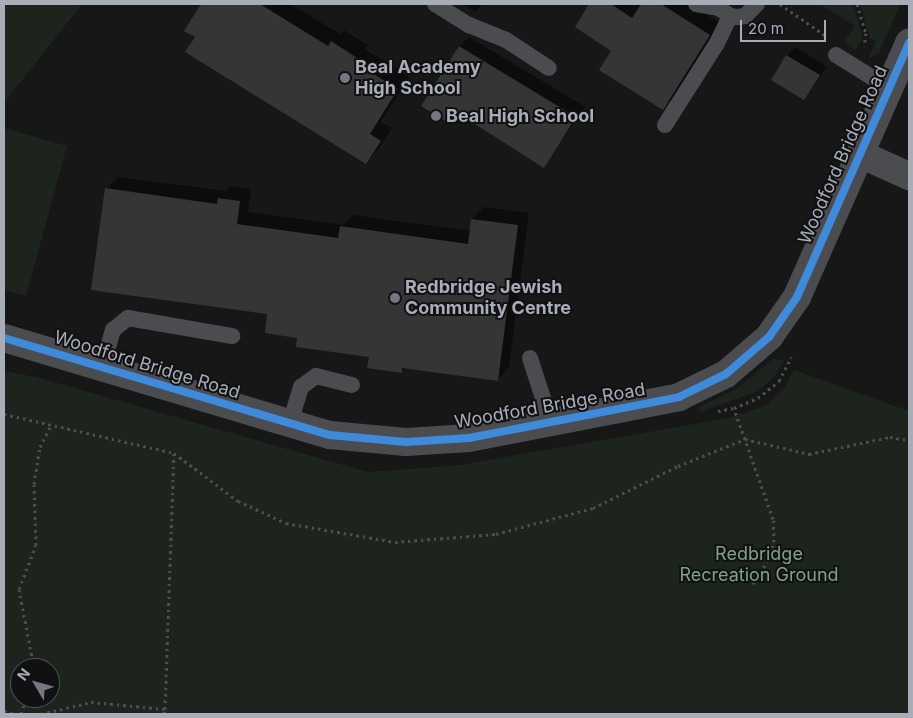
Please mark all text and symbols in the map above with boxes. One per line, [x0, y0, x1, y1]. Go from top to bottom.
scale bar [743, 10, 829, 42]
text: 20 m [748, 19, 784, 38]
place label: Beal Academy High School [355, 57, 481, 100]
street label: Woodford Bridge Road [794, 62, 892, 248]
marker: Beal Academy High School [339, 72, 351, 84]
place label: Beal High School [446, 105, 594, 127]
marker: Beal High School [430, 110, 442, 122]
place label: Redbridge Jewish Community Centre [405, 277, 571, 320]
marker: Redbridge Jewish Community Centre [389, 292, 401, 304]
street label: Woodford Bridge Road [51, 326, 243, 404]
street label: Woodford Bridge Road [453, 379, 647, 433]
park label: Redbridge Recreation Ground [679, 544, 839, 586]
north arrow [10, 658, 60, 708]
text: N [13, 665, 33, 684]

